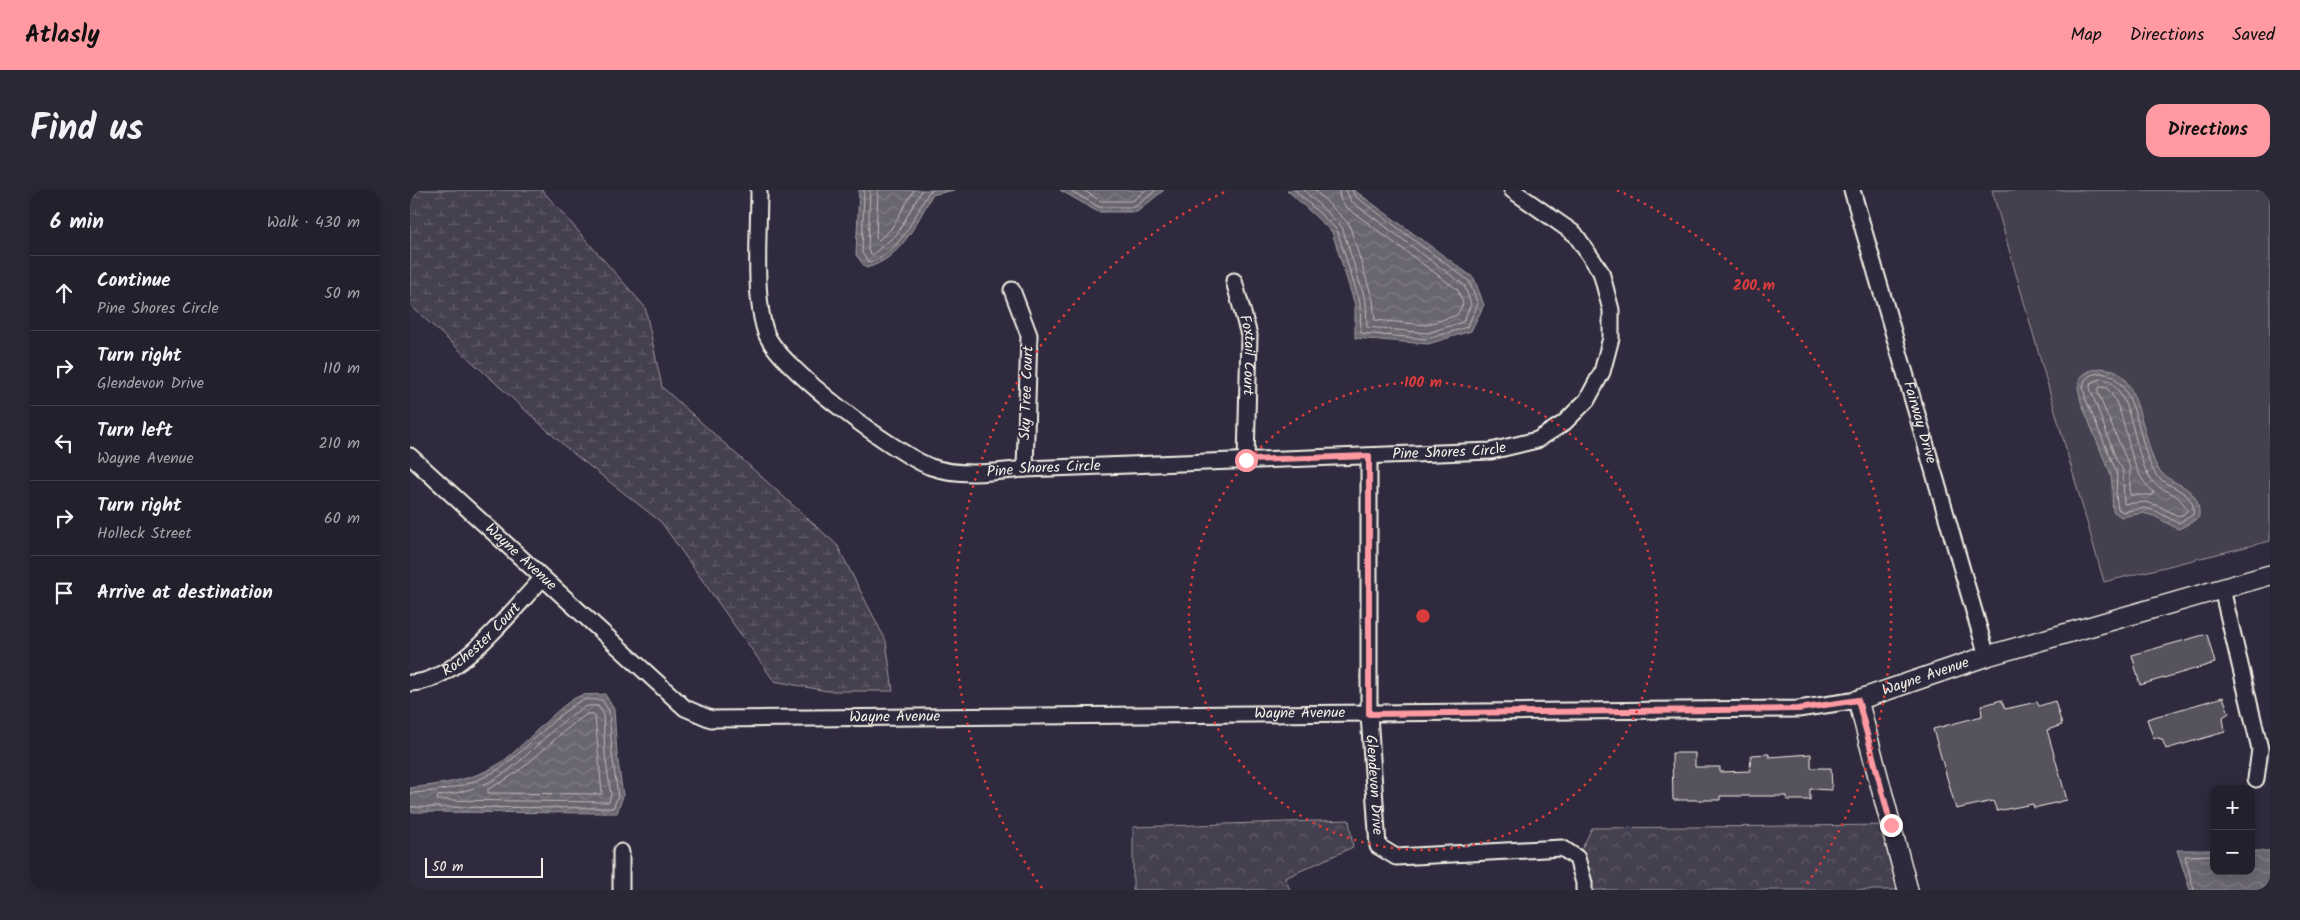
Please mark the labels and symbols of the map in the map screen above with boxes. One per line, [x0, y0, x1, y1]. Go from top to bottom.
text: 200 m [1733, 274, 1775, 298]
street label: Foxtail Court [1232, 312, 1261, 396]
street label: Sky Tree Court [1013, 345, 1041, 441]
text: 100 m [1404, 371, 1442, 395]
street label: Fairway Drive [1896, 378, 1943, 467]
street label: Pine Shores Circle [1392, 436, 1509, 467]
route start [1235, 449, 1258, 472]
street label: Pine Shores Circle [986, 454, 1101, 485]
street label: Wayne Avenue [479, 518, 562, 597]
street label: Rochester Court [437, 597, 527, 683]
centre of rings [1414, 607, 1432, 625]
street label: Wayne Avenue [1879, 651, 1973, 703]
street label: Wayne Avenue [1254, 701, 1346, 726]
street label: Wayne Avenue [849, 705, 941, 730]
street label: Glendevon Drive [1358, 734, 1389, 836]
route end [1880, 814, 1903, 837]
scale bar [425, 855, 542, 878]

